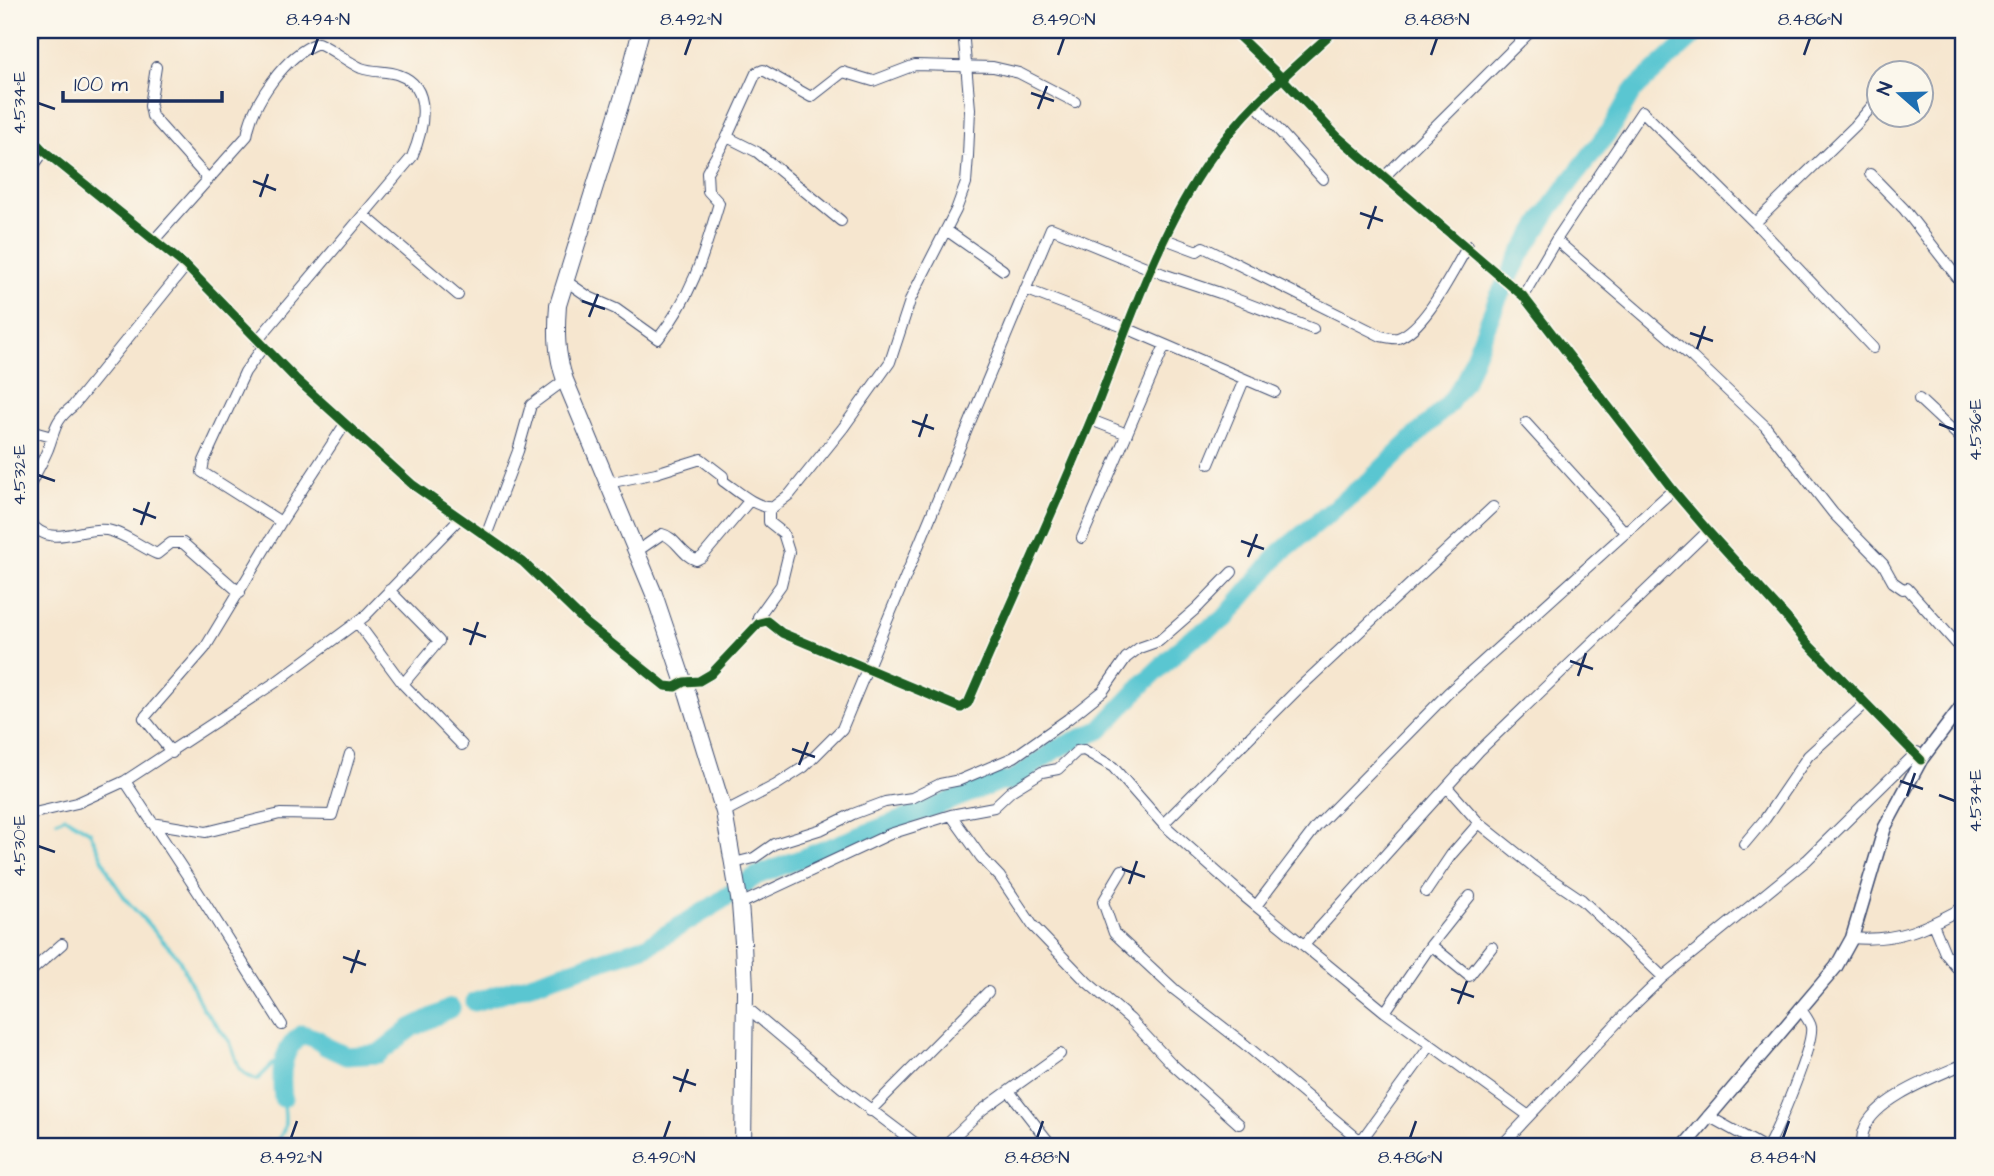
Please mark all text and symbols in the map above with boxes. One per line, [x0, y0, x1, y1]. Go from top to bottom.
text: 8.494°N [286, 7, 350, 32]
text: 8.492°N [660, 7, 722, 32]
text: 8.490°N [1032, 7, 1096, 32]
text: 8.488°N [1404, 7, 1470, 32]
text: 8.486°N [1778, 7, 1842, 32]
scale bar [63, 60, 222, 104]
north arrow [1864, 60, 1934, 130]
text: 100 m [74, 70, 129, 99]
text: 4.534°E [7, 71, 32, 135]
text: N [1871, 78, 1900, 99]
text: 4.536°E [1963, 398, 1988, 461]
text: 4.532°E [7, 444, 32, 506]
text: 4.534°E [1963, 769, 1988, 833]
text: 4.530°E [7, 814, 32, 877]
text: 8.492°N [260, 1145, 322, 1170]
text: 8.490°N [632, 1145, 696, 1170]
text: 8.488°N [1004, 1145, 1070, 1170]
text: 8.486°N [1378, 1145, 1442, 1170]
text: 8.484°N [1750, 1145, 1816, 1170]

